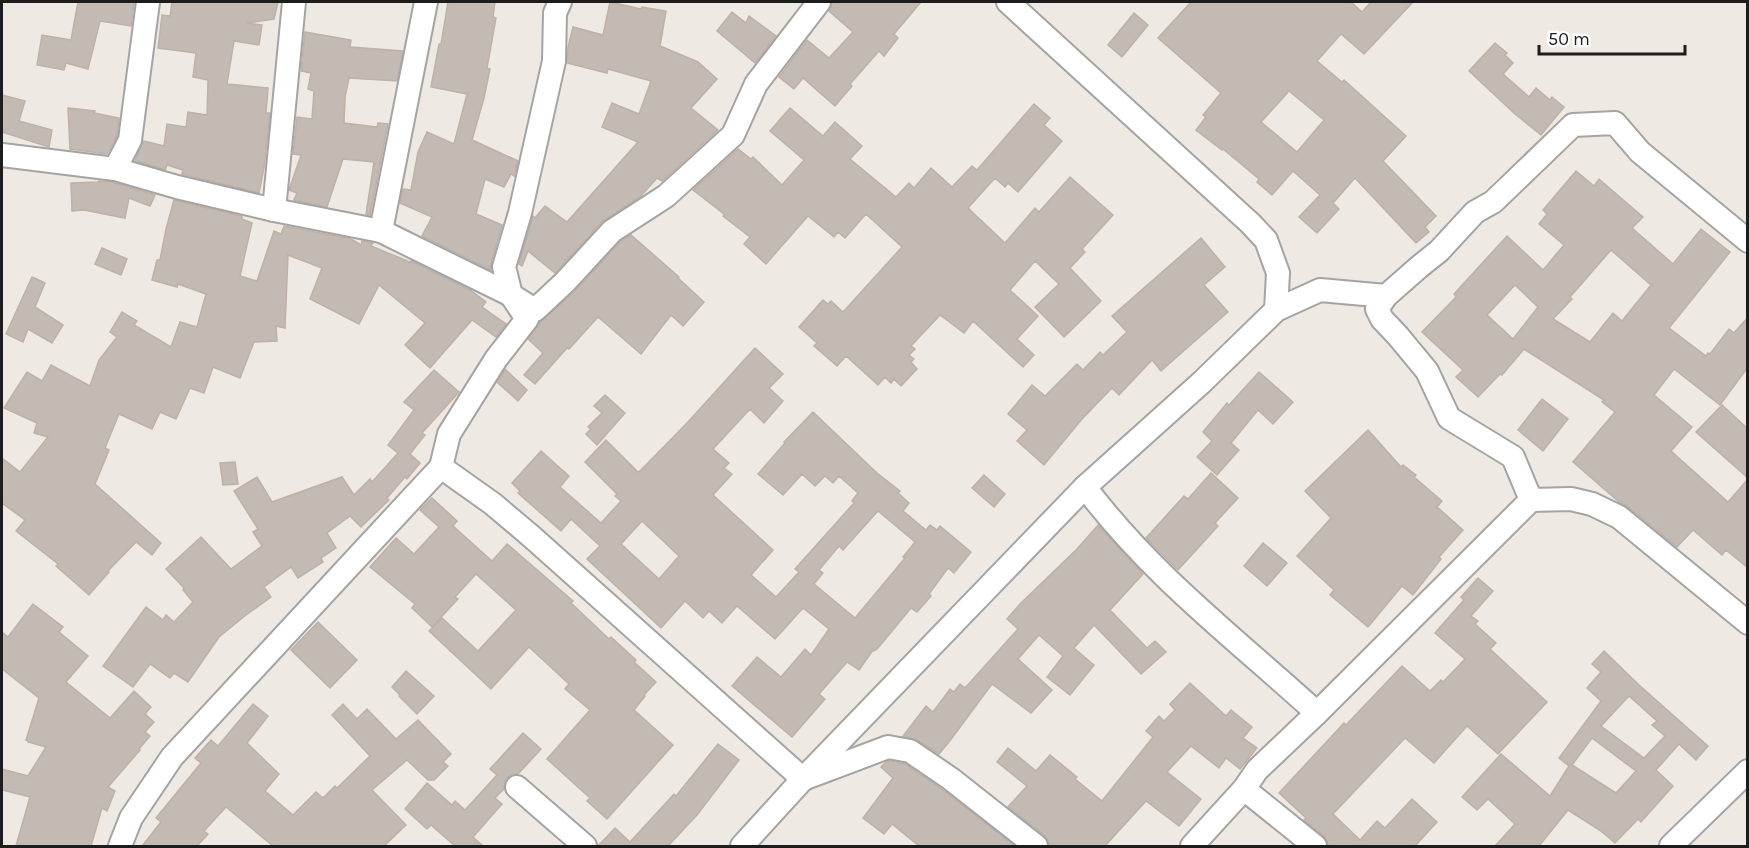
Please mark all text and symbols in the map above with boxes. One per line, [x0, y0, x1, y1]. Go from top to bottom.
scale bar [1539, 18, 1684, 56]
text: 50 m [1548, 28, 1590, 50]

